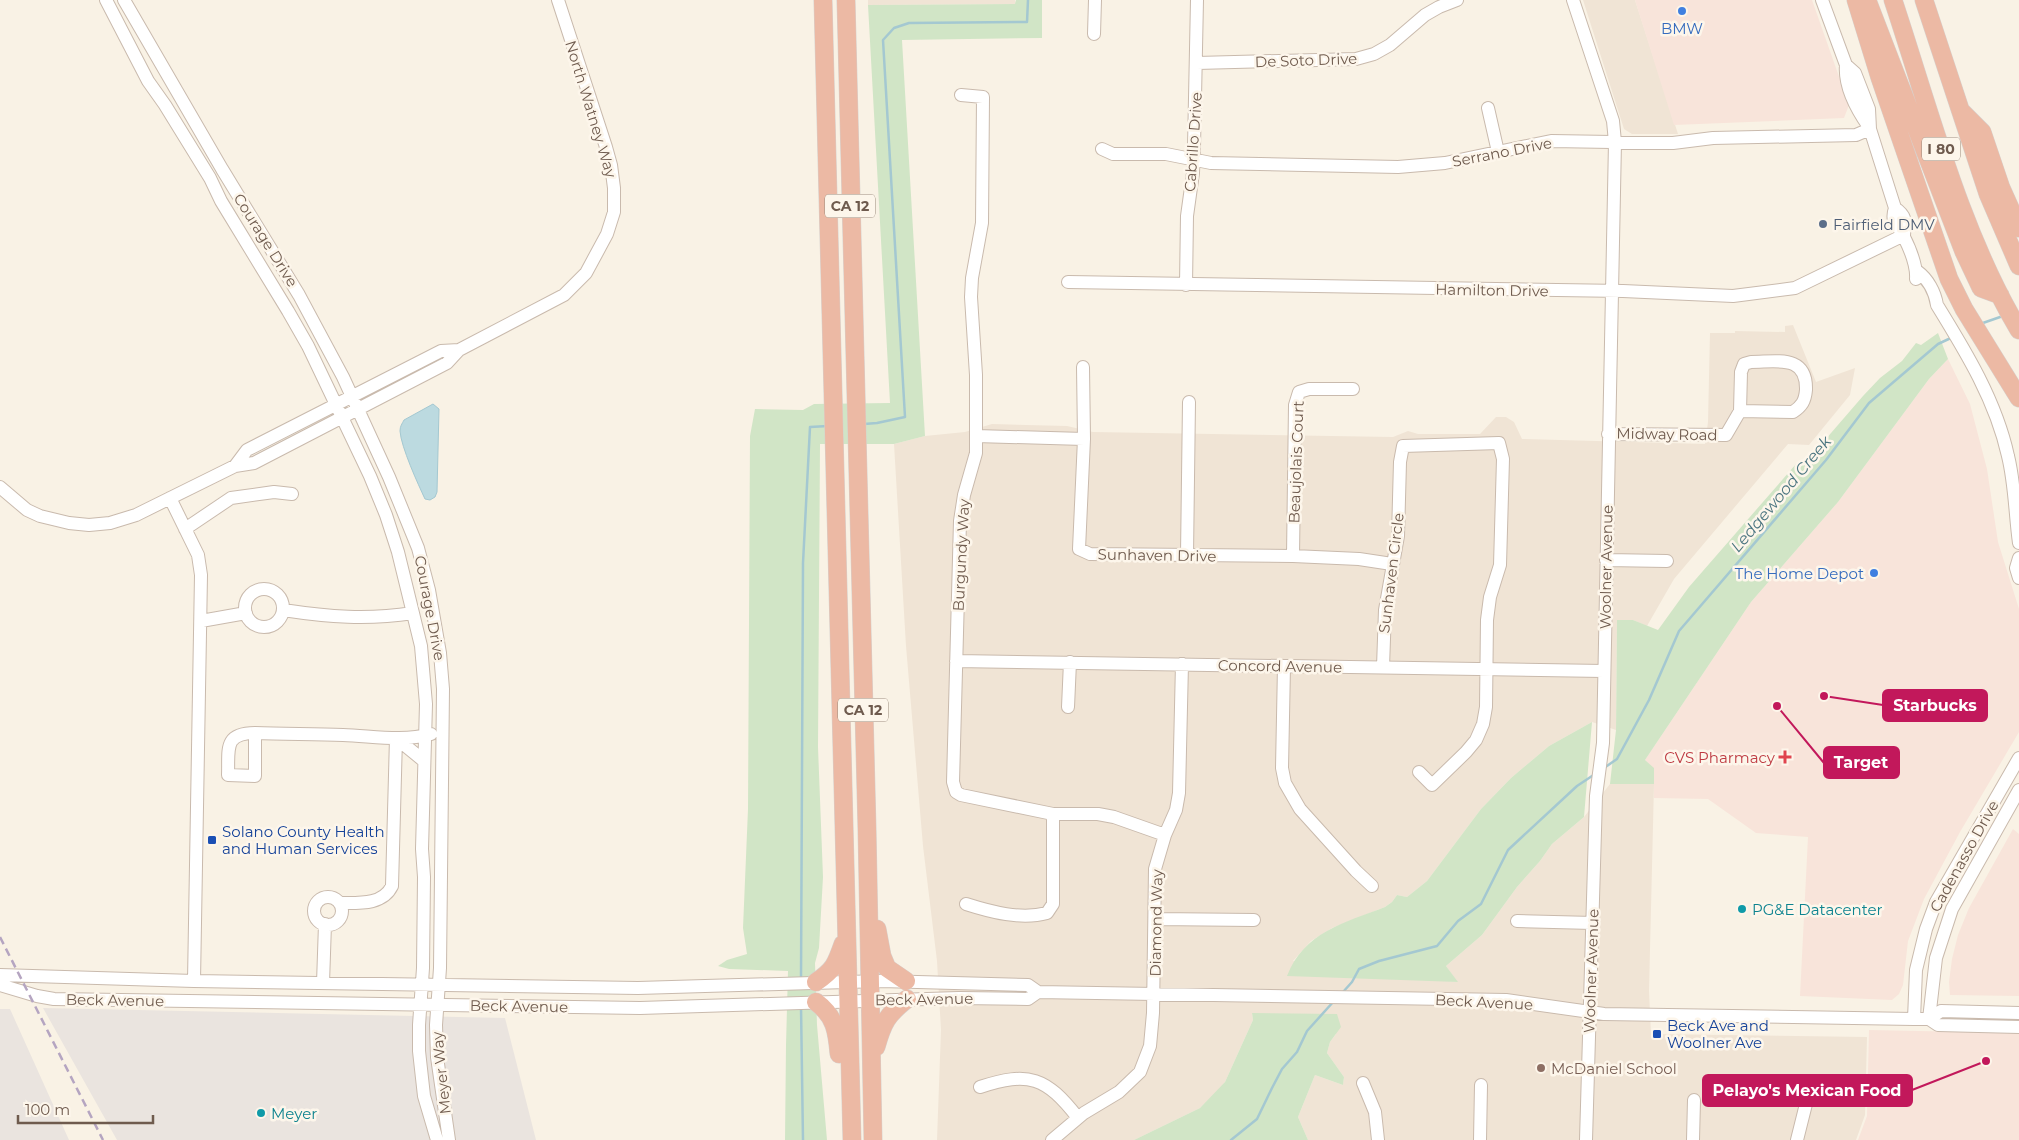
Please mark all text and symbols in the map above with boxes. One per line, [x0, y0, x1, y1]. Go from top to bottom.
marker: BMW [1676, 5, 1688, 17]
place label: BMW [1661, 19, 1703, 38]
street label: North Watney Way [561, 38, 621, 181]
street label: De Soto Drive [1254, 49, 1358, 71]
street label: Cabrillo Drive [1180, 91, 1206, 193]
street label: Serrano Drive [1451, 133, 1553, 171]
road number: I 80 [1922, 138, 1960, 160]
street label: Courage Drive [230, 190, 302, 290]
road number: CA 12 [825, 195, 875, 218]
place label: Fairfield DMV [1833, 215, 1935, 234]
marker: Fairfield DMV [1817, 218, 1829, 230]
street label: Hamilton Drive [1435, 280, 1549, 300]
street label: Beaujolais Court [1284, 400, 1308, 524]
street label: Midway Road [1616, 424, 1718, 444]
water label: Ledgewood Creek [1727, 431, 1836, 556]
street label: Burgundy Way [949, 498, 973, 612]
street label: Woolner Avenue [1595, 505, 1617, 629]
street label: Sunhaven Circle [1374, 512, 1408, 634]
street label: Sunhaven Drive [1098, 544, 1216, 566]
street label: Courage Drive [411, 554, 449, 662]
place label: The Home Depot [1735, 564, 1864, 583]
marker: The Home Depot [1868, 567, 1880, 579]
street label: Concord Avenue [1218, 655, 1342, 677]
callout: Starbucks [1883, 690, 1987, 721]
text: Starbucks [1893, 696, 1977, 715]
road number: CA 12 [838, 698, 888, 722]
callout: Target [1824, 747, 1899, 778]
place label: CVS Pharmacy [1664, 748, 1776, 767]
marker: CVS Pharmacy [1779, 751, 1791, 763]
text: Target [1834, 753, 1888, 772]
street label: Cadenasso Drive [1925, 797, 2003, 915]
place label: Solano County Health and Human Services [222, 822, 385, 858]
marker: Solano County Health and Human Services [206, 834, 218, 846]
street label: Diamond Way [1146, 868, 1166, 977]
place label: PG&E Datacenter [1752, 900, 1883, 919]
marker: PG&E Datacenter [1736, 903, 1748, 915]
street label: Woolner Avenue [1579, 908, 1603, 1034]
street label: Beck Avenue [875, 989, 973, 1009]
street label: Beck Avenue [66, 990, 164, 1010]
street label: Beck Avenue [1434, 990, 1534, 1014]
street label: Beck Avenue [470, 996, 568, 1016]
place label: Beck Ave and Woolner Ave [1667, 1016, 1769, 1052]
marker: Beck Ave and Woolner Ave [1651, 1028, 1663, 1040]
street label: Meyer Way [427, 1030, 455, 1115]
place label: McDaniel School [1551, 1059, 1677, 1078]
marker: McDaniel School [1535, 1062, 1547, 1074]
callout: Pelayo's Mexican Food [1703, 1075, 1912, 1106]
text: Pelayo's Mexican Food [1713, 1081, 1901, 1100]
scale bar [18, 1092, 152, 1124]
text: 100 m [25, 1100, 70, 1119]
place label: Meyer [271, 1104, 317, 1123]
marker: Meyer [255, 1107, 267, 1119]

